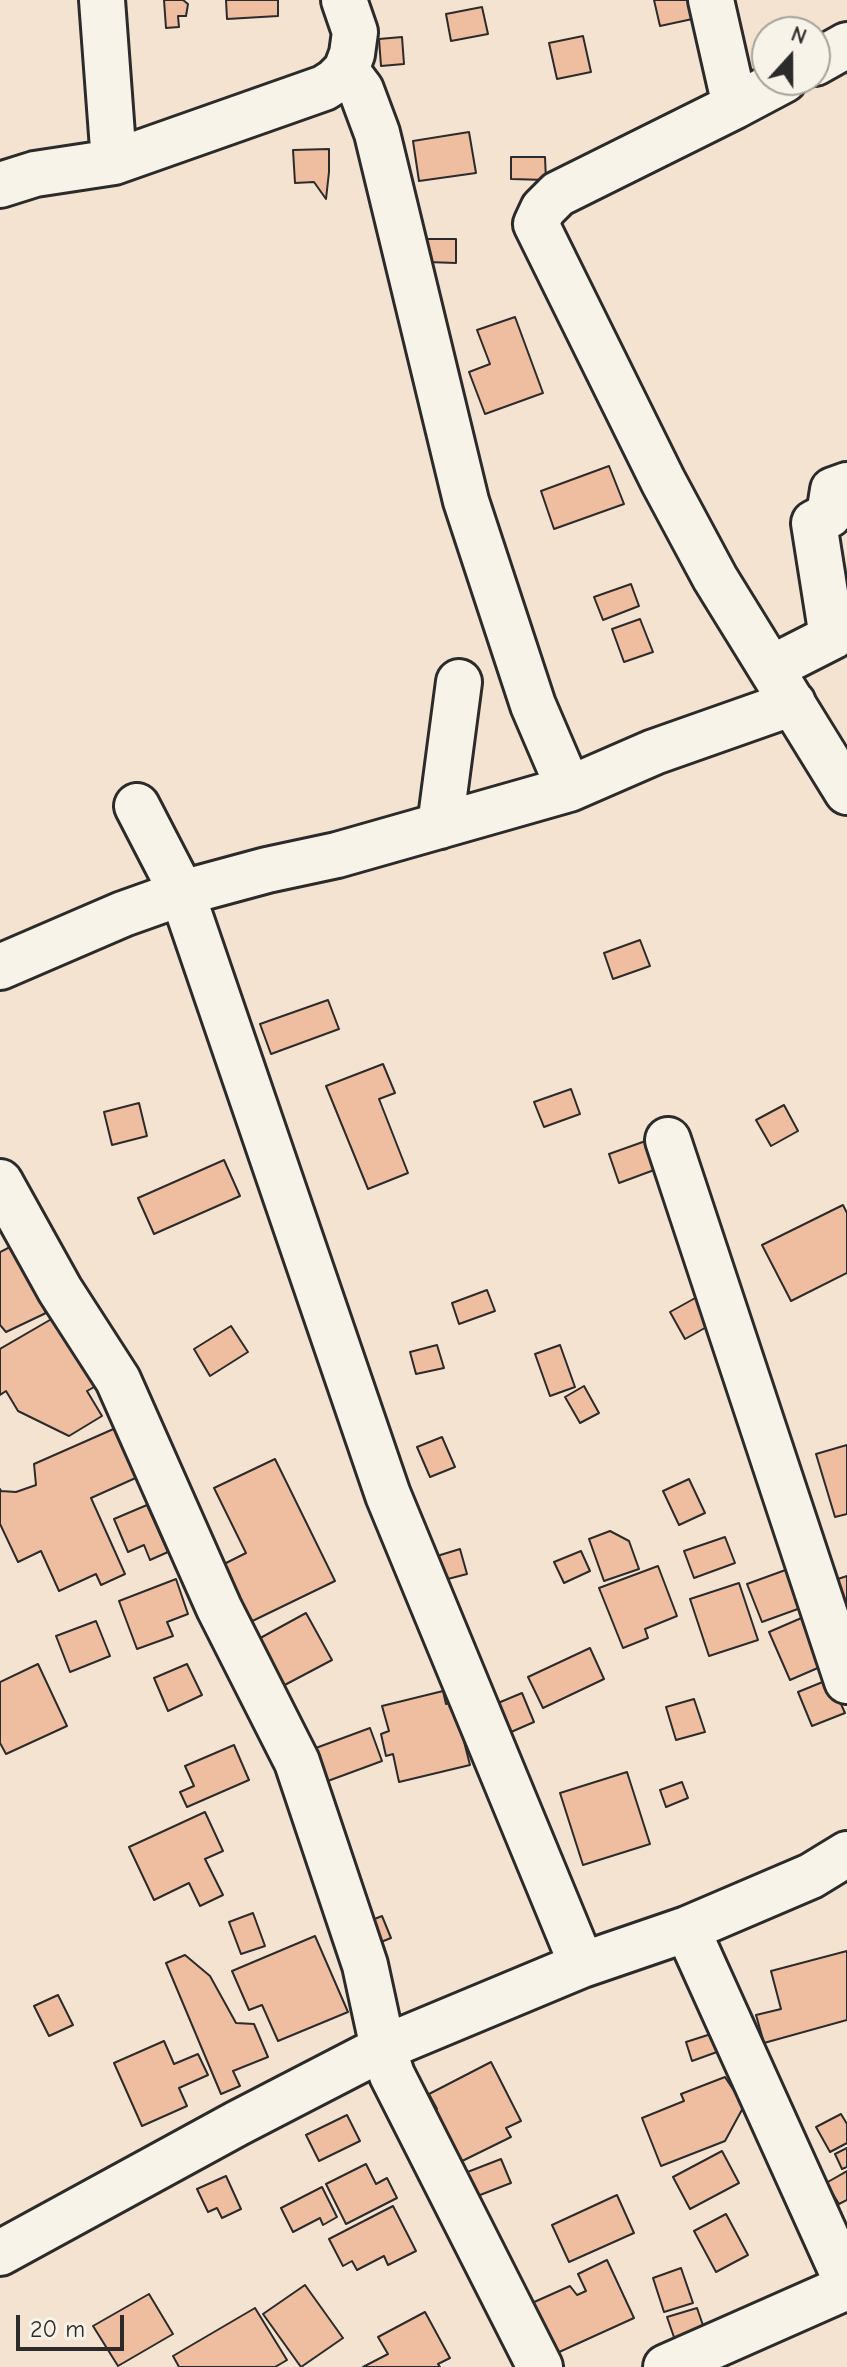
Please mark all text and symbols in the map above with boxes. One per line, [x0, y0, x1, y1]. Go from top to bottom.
north arrow [751, 16, 831, 96]
text: N [788, 21, 810, 50]
scale bar [20, 2299, 128, 2349]
text: 20 m [30, 2315, 85, 2343]

